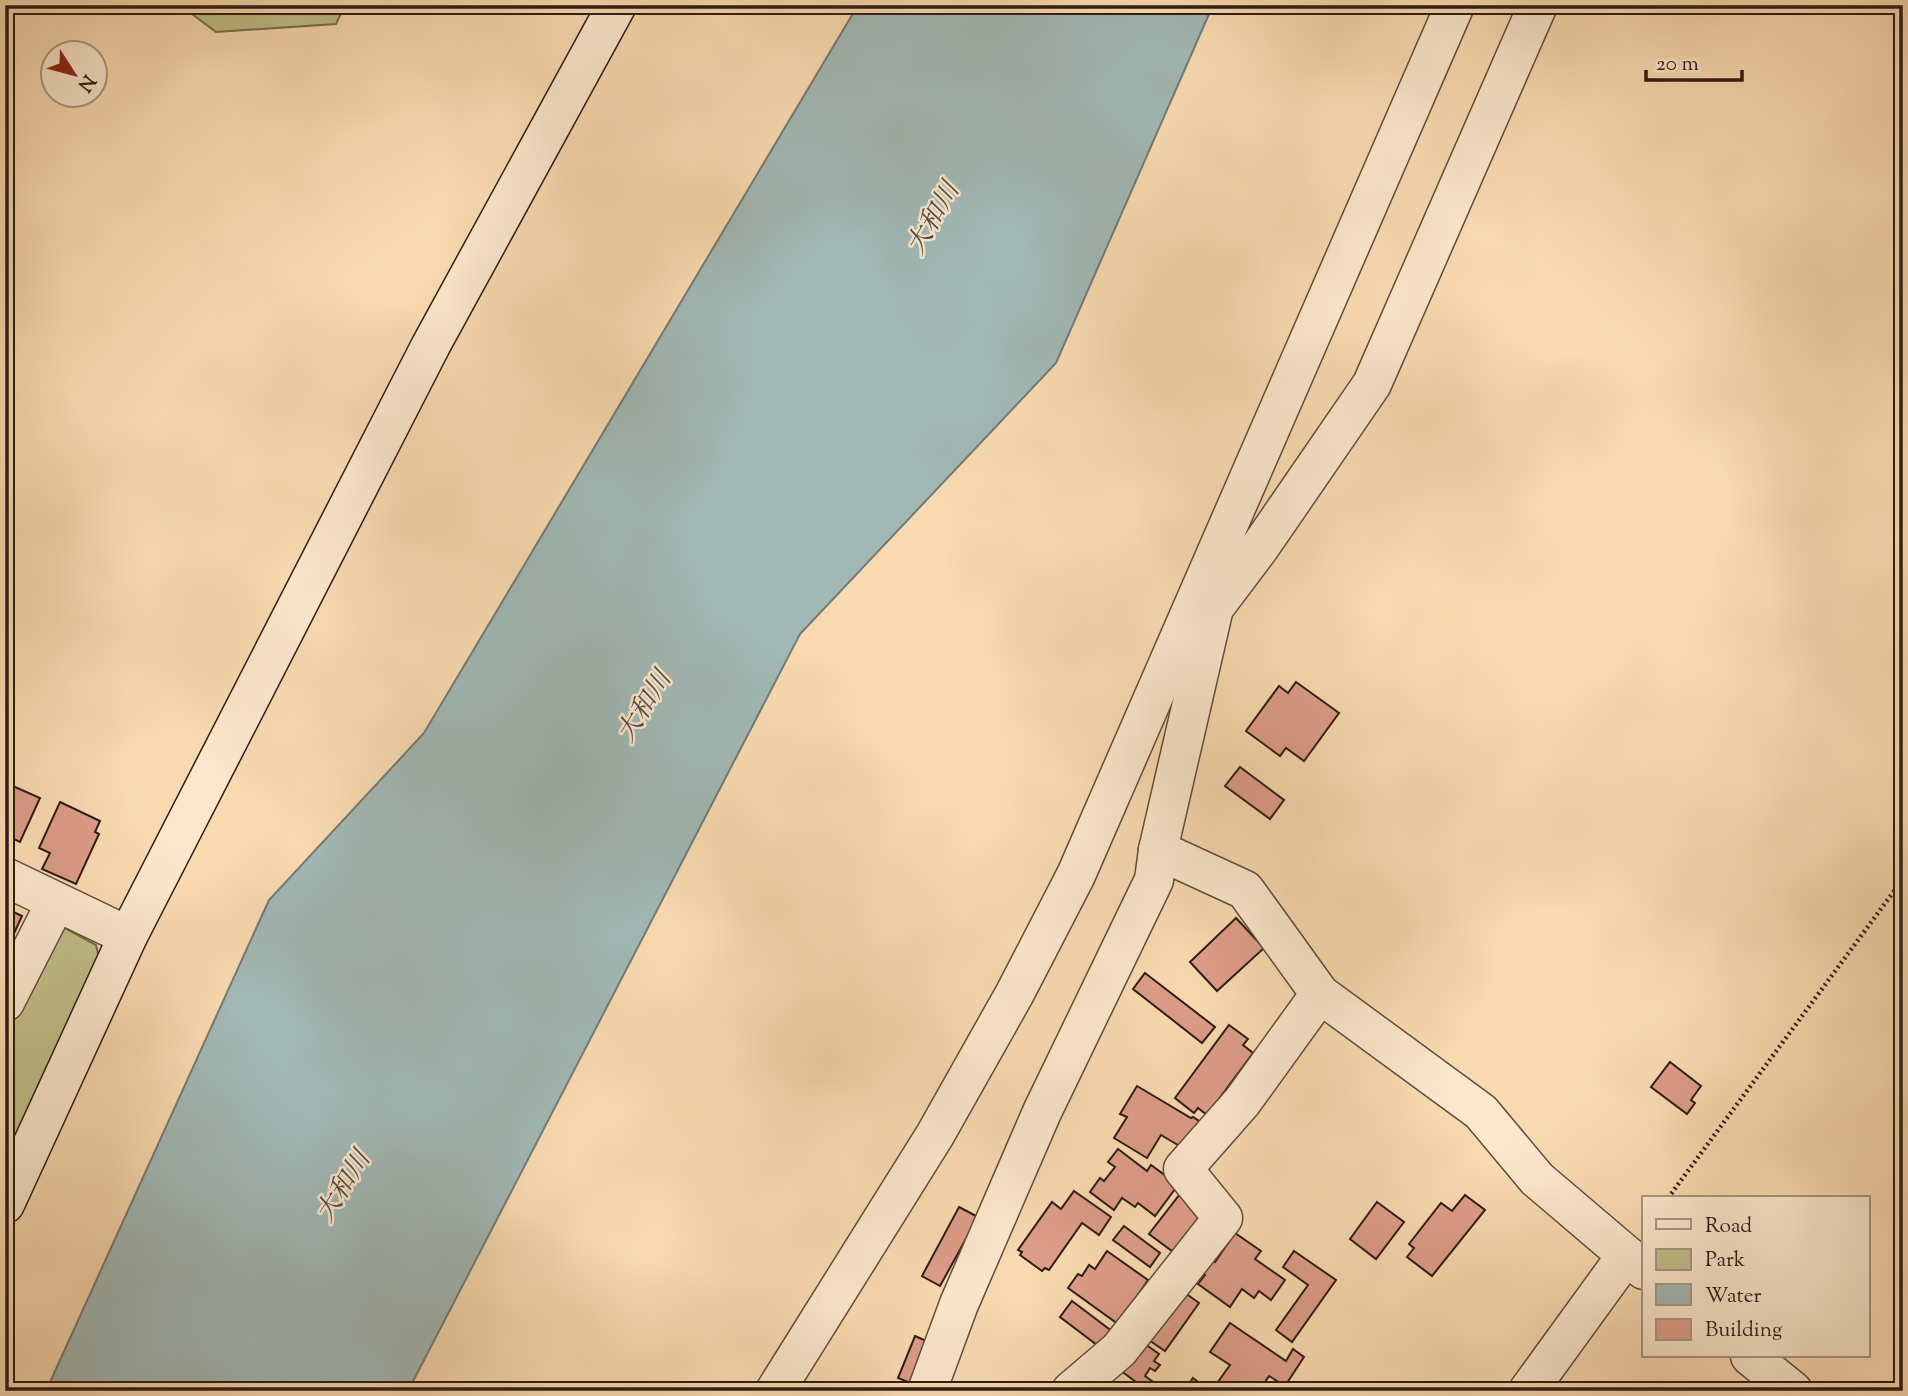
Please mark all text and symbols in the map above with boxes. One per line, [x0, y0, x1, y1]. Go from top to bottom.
north arrow [38, 38, 108, 108]
scale bar [1646, 38, 1742, 82]
text: 20 m [1656, 50, 1699, 80]
text: N [70, 68, 101, 97]
water label: 大和川 [899, 174, 971, 262]
water label: 大和川 [609, 662, 683, 750]
water label: 大和川 [308, 1142, 382, 1230]
legend [1642, 1196, 1870, 1358]
text: Road [1705, 1212, 1752, 1242]
text: Park [1705, 1246, 1746, 1276]
text: Water [1705, 1282, 1762, 1312]
text: Building [1705, 1316, 1782, 1346]

